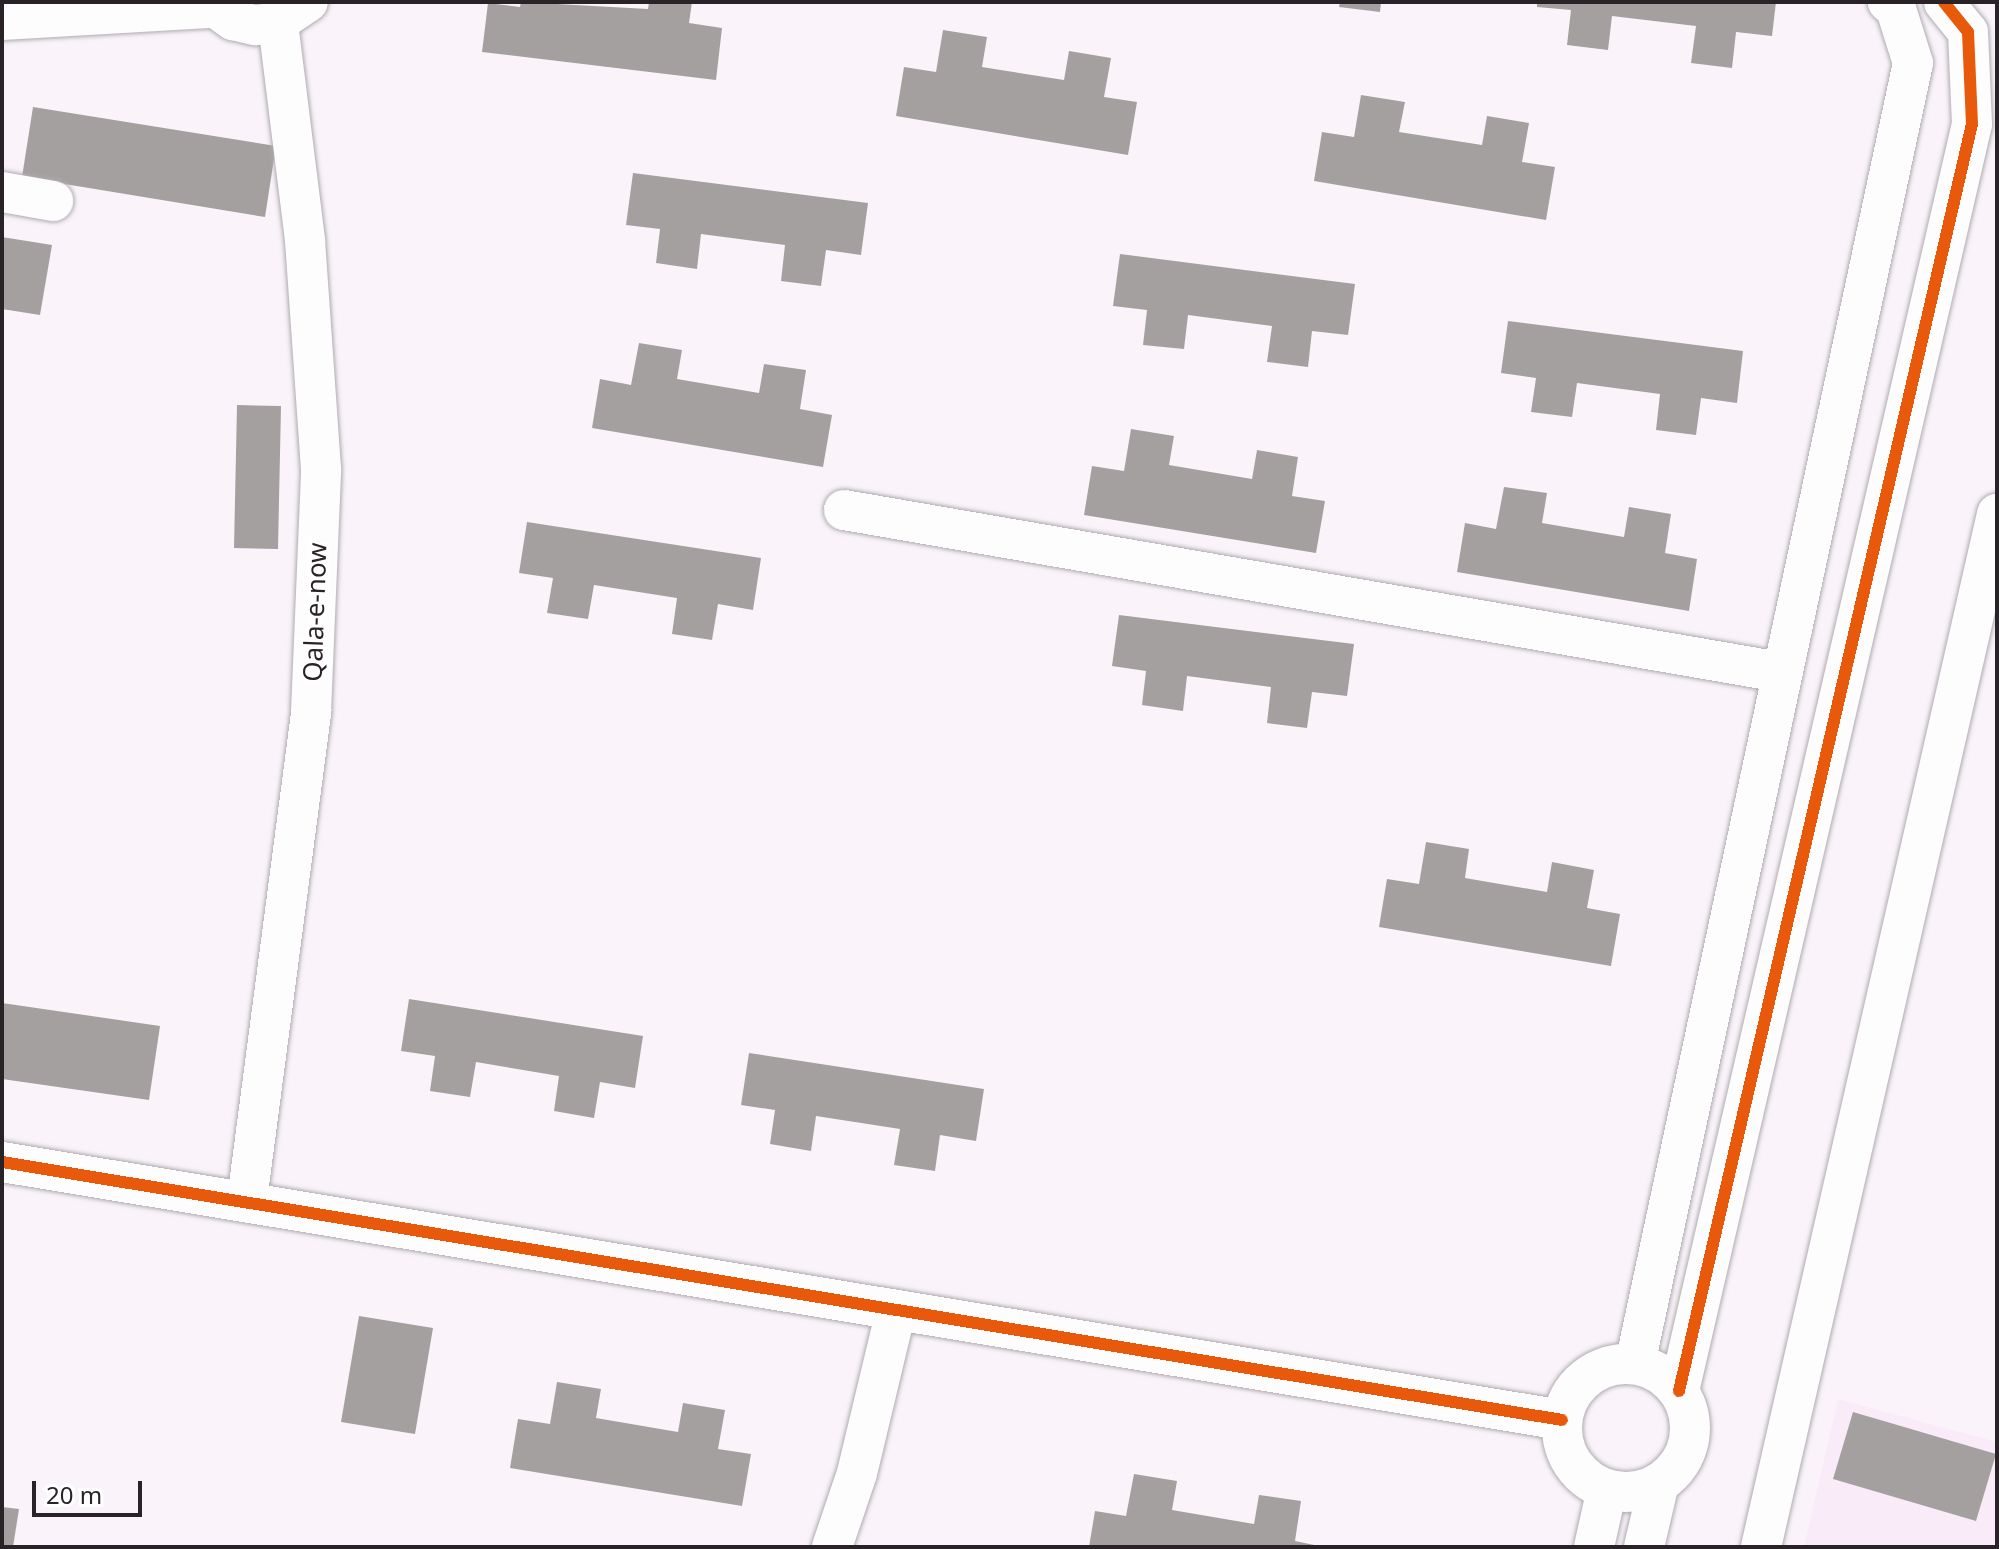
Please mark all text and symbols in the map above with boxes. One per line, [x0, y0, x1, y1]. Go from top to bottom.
street label: Qala-e-now [297, 542, 333, 682]
scale bar [36, 1465, 146, 1515]
text: 20 m [46, 1478, 102, 1511]

